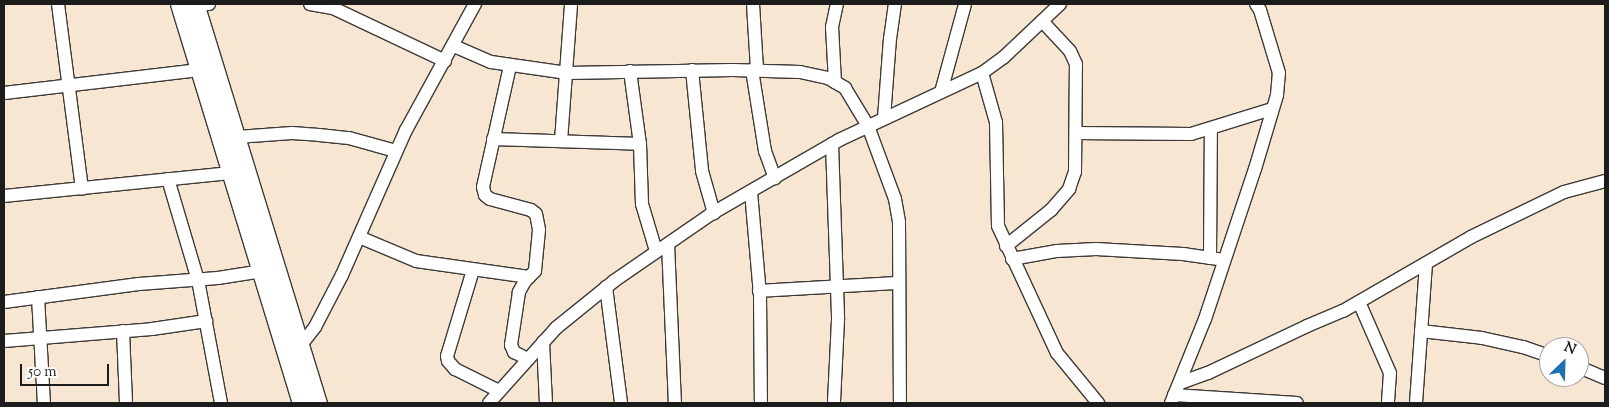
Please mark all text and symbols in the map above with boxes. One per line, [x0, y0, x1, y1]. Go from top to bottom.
north arrow [1539, 337, 1589, 387]
text: N [1561, 338, 1579, 361]
scale bar [22, 354, 111, 386]
text: 50 m [28, 362, 57, 383]

